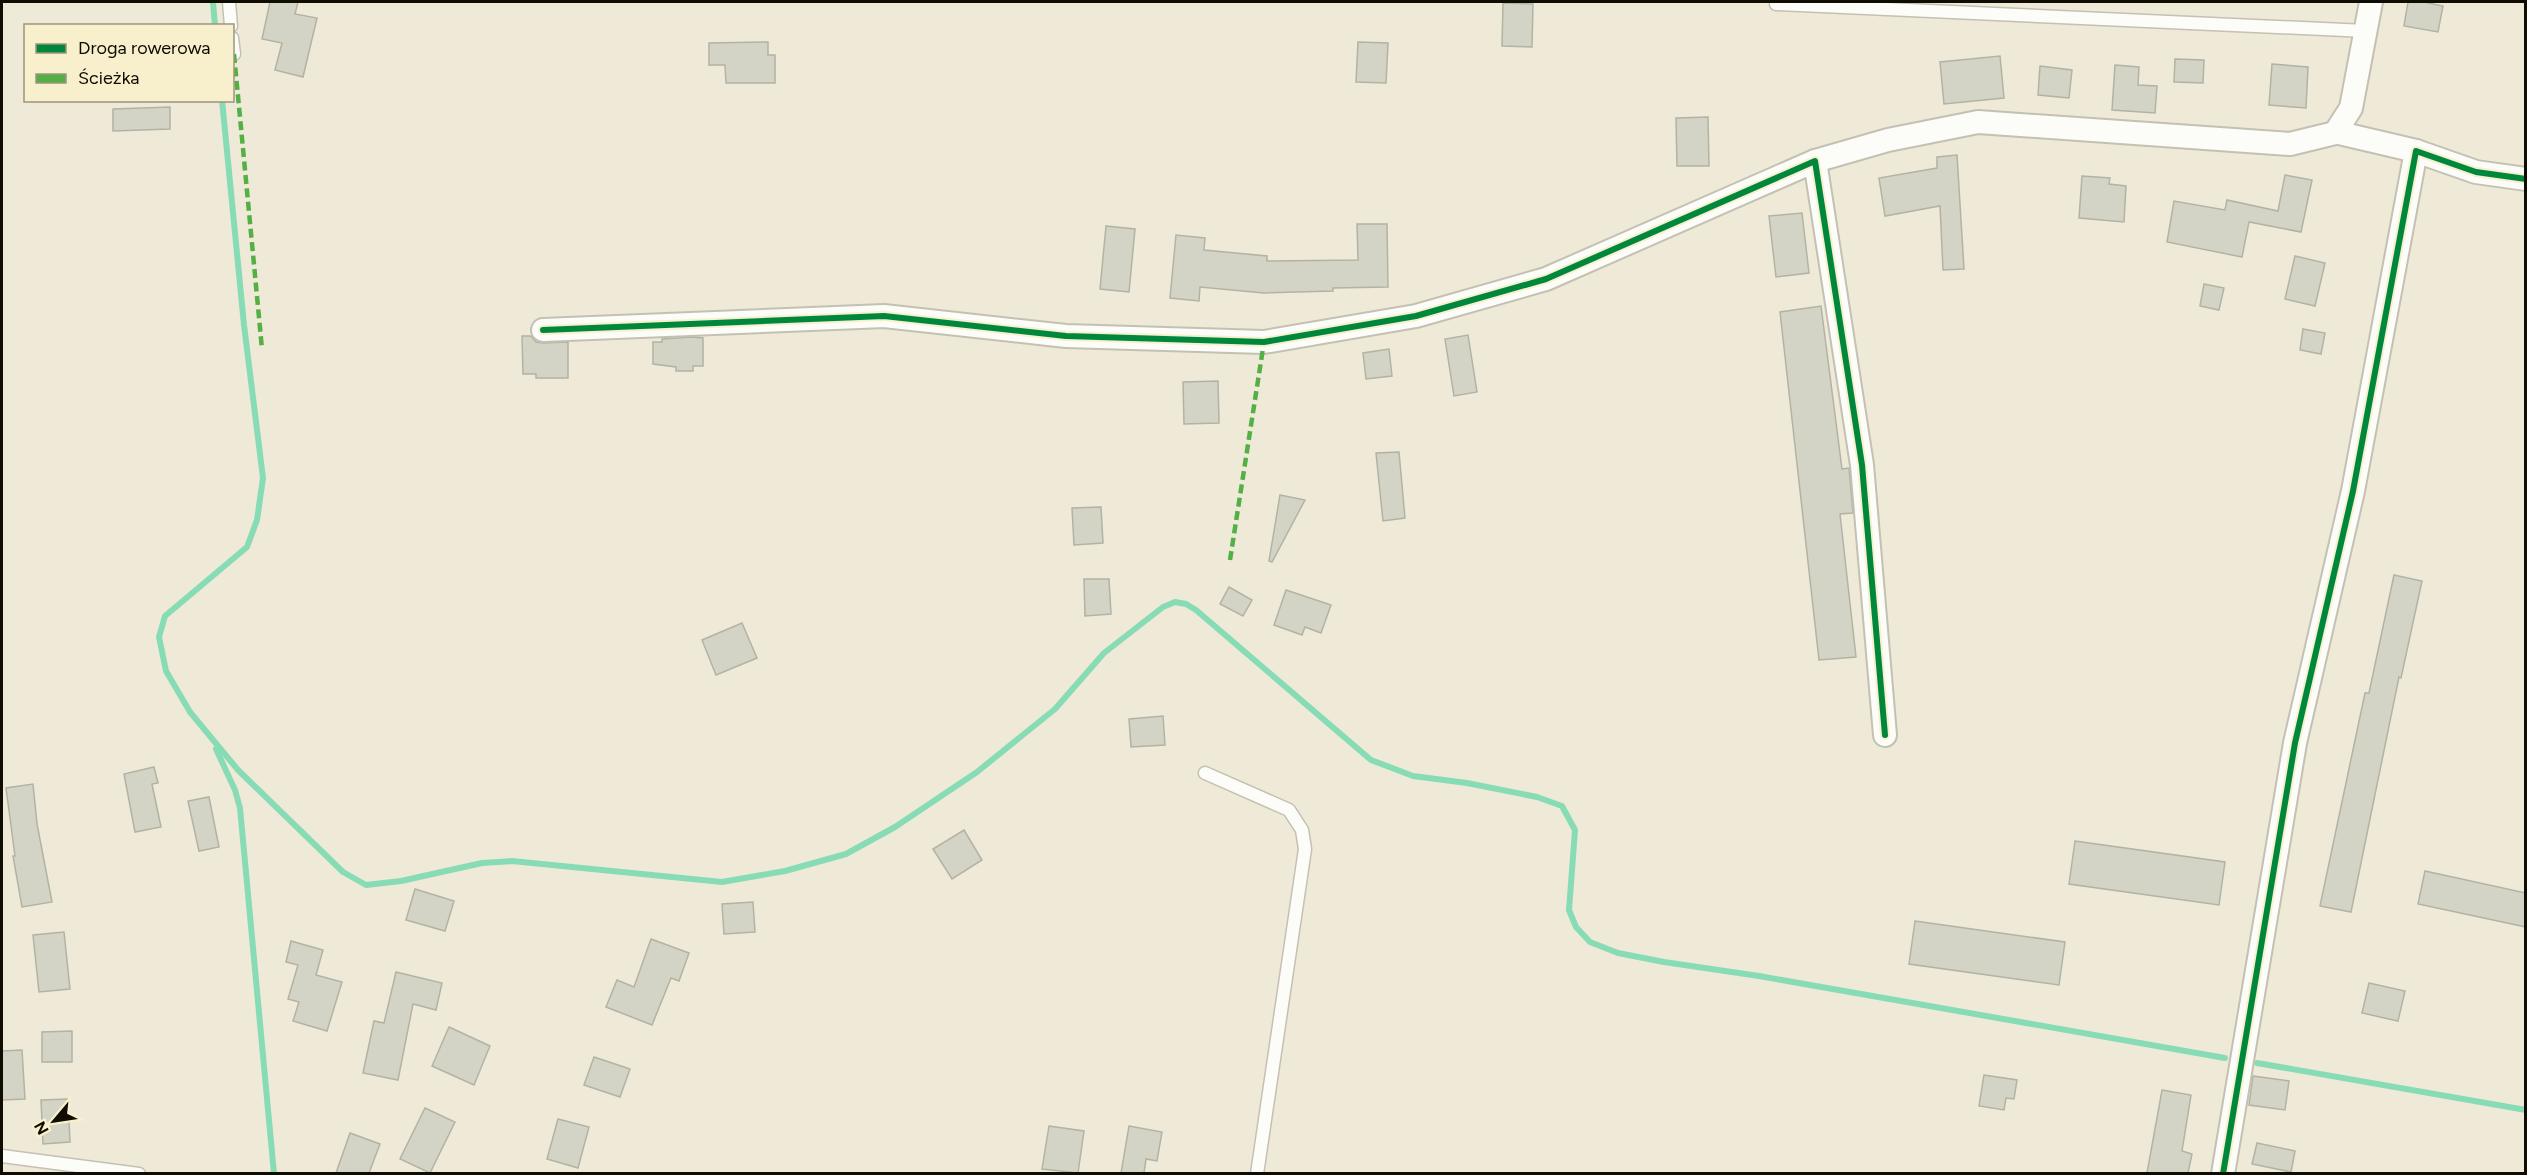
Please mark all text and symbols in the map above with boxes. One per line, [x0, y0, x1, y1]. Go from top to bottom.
legend [24, 24, 234, 102]
text: Droga rowerowa [78, 37, 210, 59]
text: Ścieżka [78, 67, 139, 89]
north arrow [24, 1091, 84, 1151]
text: N [30, 1118, 53, 1138]

